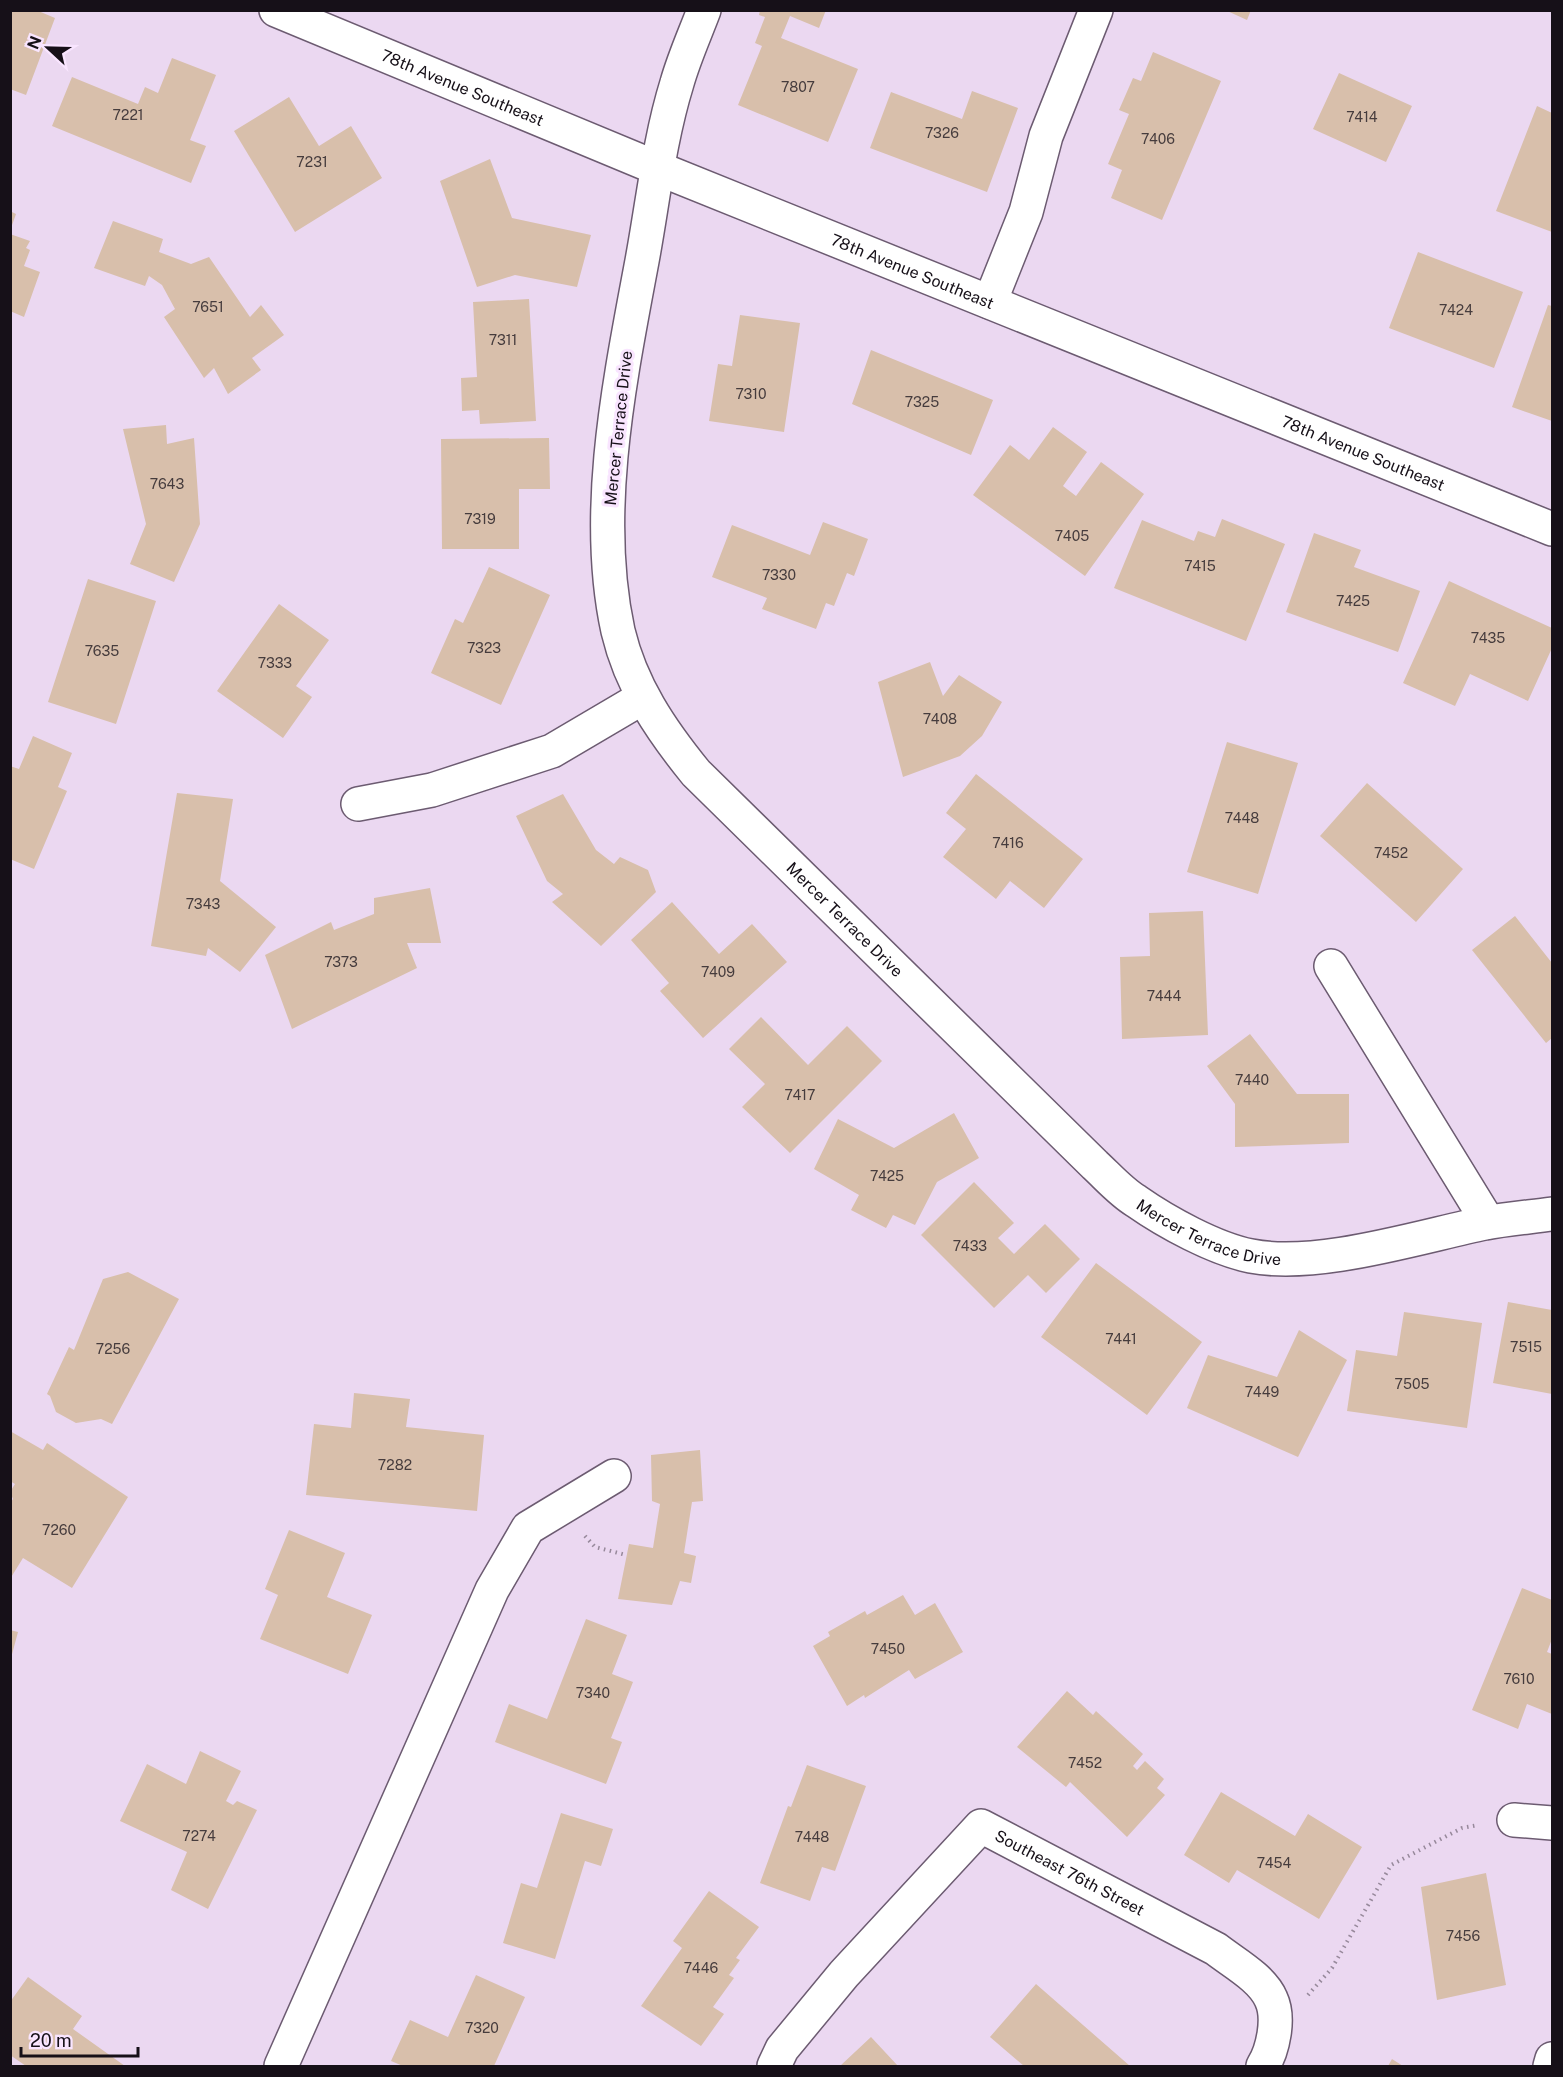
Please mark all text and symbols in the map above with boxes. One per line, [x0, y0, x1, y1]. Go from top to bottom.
north arrow [18, 18, 78, 78]
text: N [23, 33, 46, 52]
street label: 78th Avenue Southeast [378, 46, 547, 130]
house number: 7807 [781, 79, 815, 95]
house number: 7221 [113, 107, 143, 123]
house number: 7414 [1346, 109, 1378, 125]
house number: 7326 [925, 125, 959, 141]
house number: 7406 [1141, 131, 1175, 147]
house number: 7231 [296, 154, 328, 170]
street label: 78th Avenue Southeast [828, 230, 997, 313]
house number: 7651 [192, 299, 224, 315]
house number: 7424 [1439, 302, 1473, 318]
house number: 7311 [489, 332, 517, 348]
street label: Mercer Terrace Drive [601, 350, 636, 506]
house number: 7310 [735, 386, 767, 402]
house number: 7325 [905, 394, 939, 410]
street label: 78th Avenue Southeast [1279, 412, 1447, 495]
house number: 7643 [150, 476, 184, 492]
house number: 7319 [464, 511, 496, 527]
house number: 7405 [1055, 528, 1089, 544]
house number: 7415 [1184, 558, 1216, 574]
house number: 7330 [762, 567, 796, 583]
house number: 7425 [1336, 593, 1370, 609]
house number: 7435 [1471, 630, 1505, 646]
house number: 7323 [467, 640, 501, 656]
house number: 7635 [85, 643, 119, 659]
house number: 7333 [258, 655, 292, 671]
house number: 7408 [923, 711, 957, 727]
house number: 7448 [1225, 810, 1259, 826]
house number: 7416 [992, 835, 1024, 851]
house number: 7452 [1374, 845, 1408, 861]
street label: Mercer Terrace Drive [782, 858, 907, 981]
house number: 7343 [186, 896, 220, 912]
house number: 7373 [324, 954, 358, 970]
house number: 7409 [701, 964, 735, 980]
house number: 7444 [1147, 988, 1181, 1004]
house number: 7440 [1235, 1072, 1269, 1088]
house number: 7417 [785, 1087, 815, 1103]
house number: 7425 [870, 1168, 904, 1184]
street label: Mercer Terrace Drive [1133, 1195, 1282, 1269]
house number: 7433 [953, 1238, 987, 1254]
house number: 7441 [1105, 1331, 1137, 1347]
house number: 7515 [1510, 1339, 1542, 1355]
house number: 7256 [96, 1341, 131, 1357]
house number: 7505 [1395, 1376, 1429, 1392]
house number: 7449 [1245, 1384, 1279, 1400]
house number: 7282 [378, 1457, 412, 1473]
house number: 7260 [42, 1522, 76, 1538]
house number: 7450 [871, 1641, 905, 1657]
house number: 7610 [1503, 1671, 1535, 1687]
house number: 7340 [576, 1685, 610, 1701]
house number: 7452 [1068, 1755, 1102, 1771]
street label: Southeast 76th Street [992, 1826, 1147, 1920]
house number: 7274 [182, 1828, 216, 1844]
house number: 7448 [795, 1829, 829, 1845]
house number: 7454 [1257, 1855, 1291, 1871]
house number: 7456 [1446, 1928, 1480, 1944]
house number: 7446 [684, 1960, 718, 1976]
scale bar [21, 2020, 138, 2058]
house number: 7320 [465, 2020, 499, 2036]
text: 20 m [30, 2030, 72, 2051]

